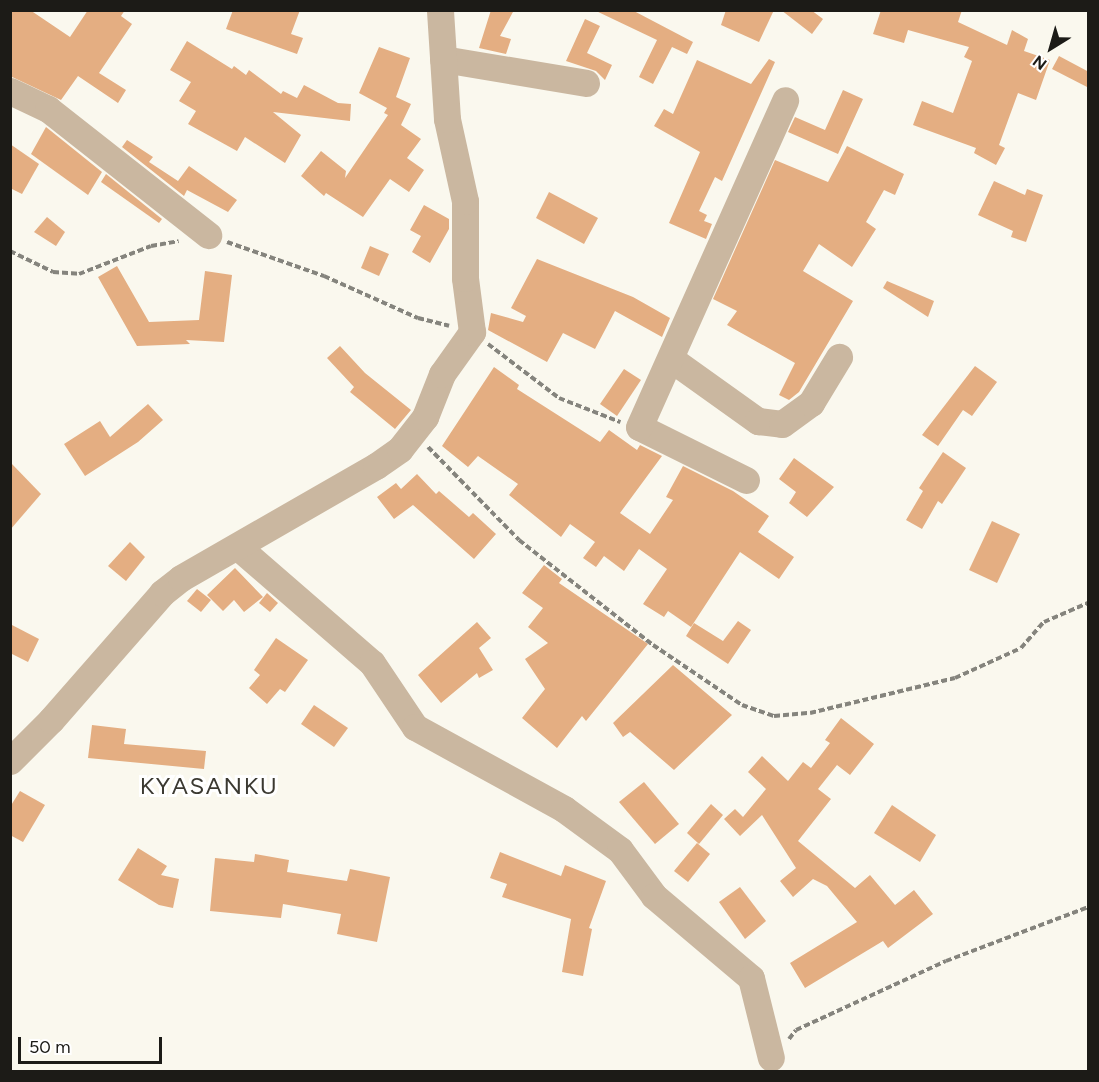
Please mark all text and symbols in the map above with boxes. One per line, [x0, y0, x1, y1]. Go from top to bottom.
north arrow [1021, 18, 1081, 78]
text: N [1029, 51, 1051, 74]
district label: KYASANKU [140, 772, 278, 800]
scale bar [21, 1025, 165, 1063]
text: 50 m [29, 1036, 71, 1058]

